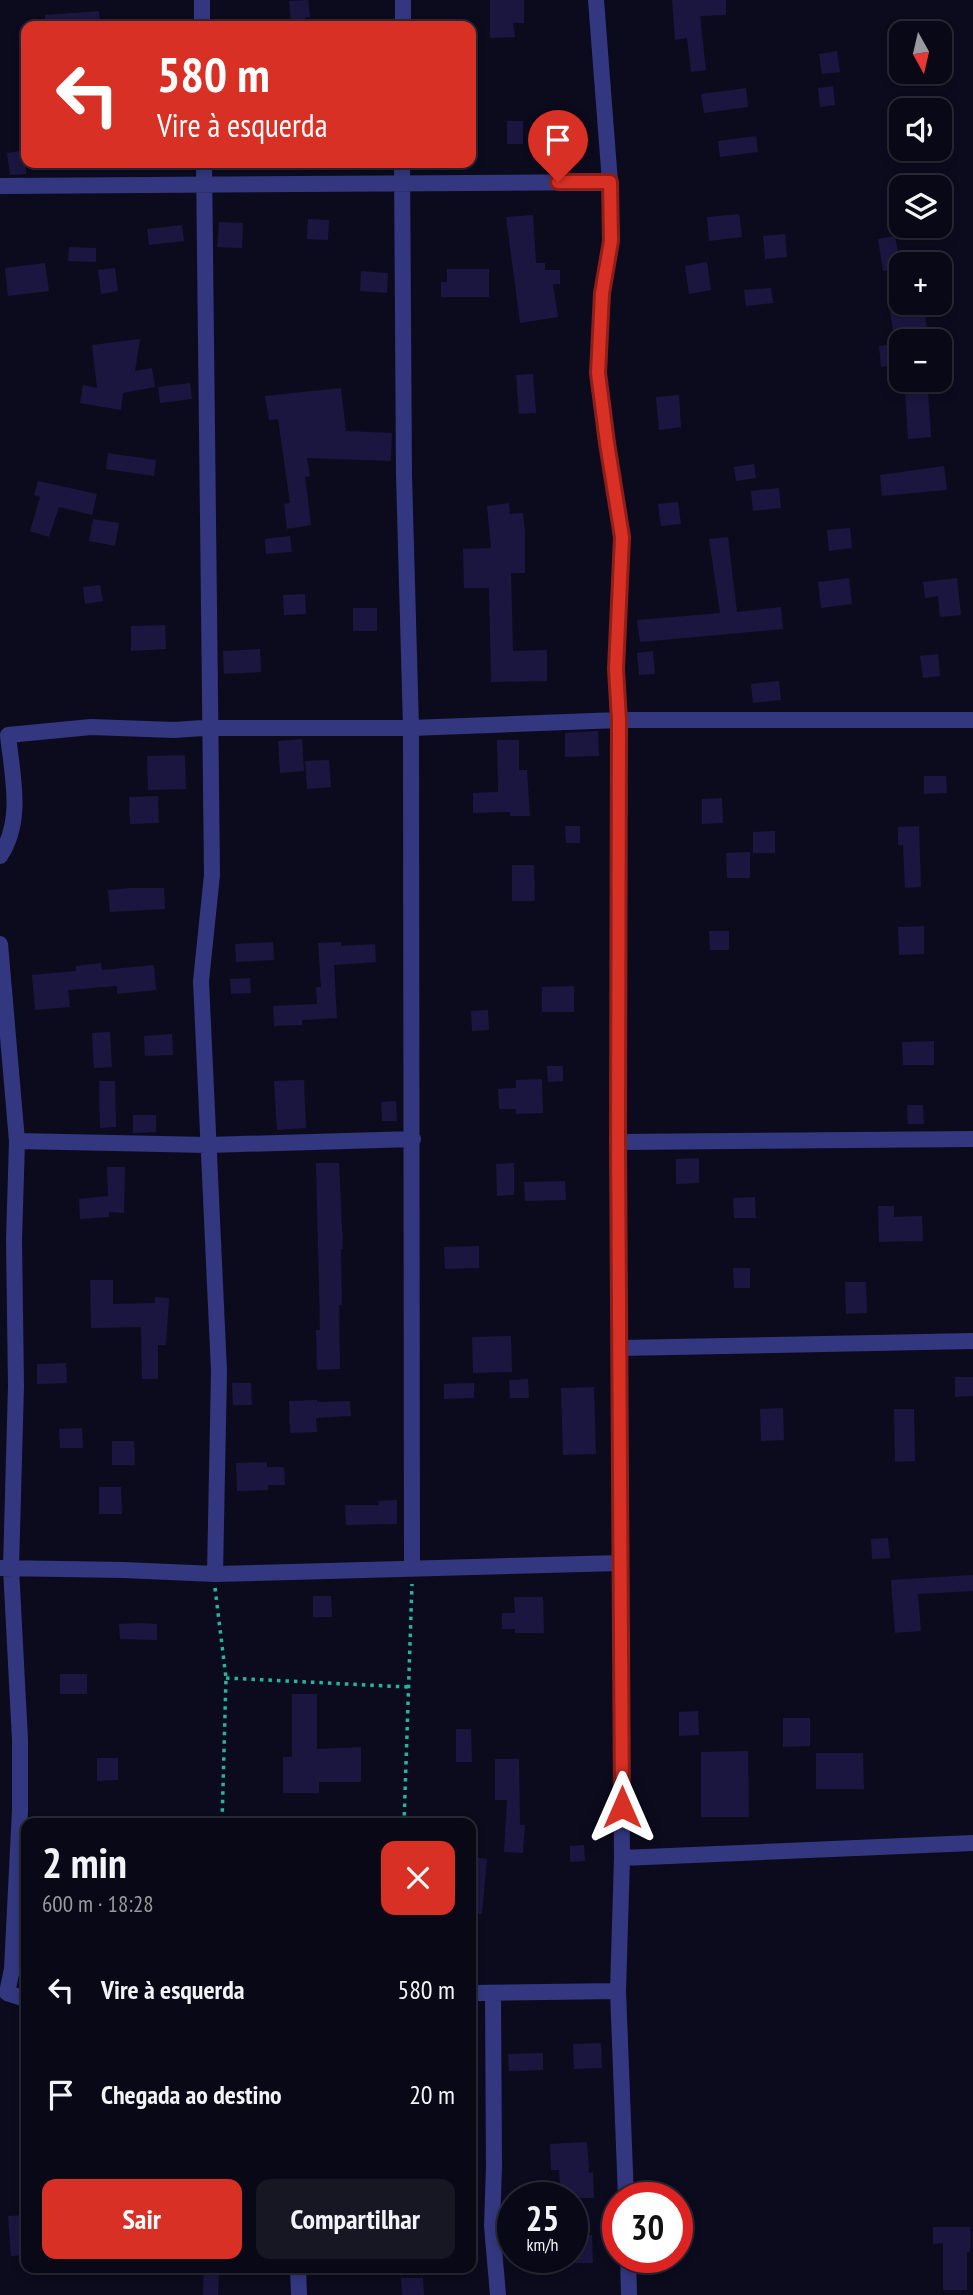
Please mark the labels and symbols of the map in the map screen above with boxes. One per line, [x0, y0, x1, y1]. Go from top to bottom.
north arrow [889, 21, 952, 84]
pin [528, 110, 588, 182]
position arrow [585, 1770, 659, 1844]
speed limit sign: 30 [602, 2182, 693, 2273]

